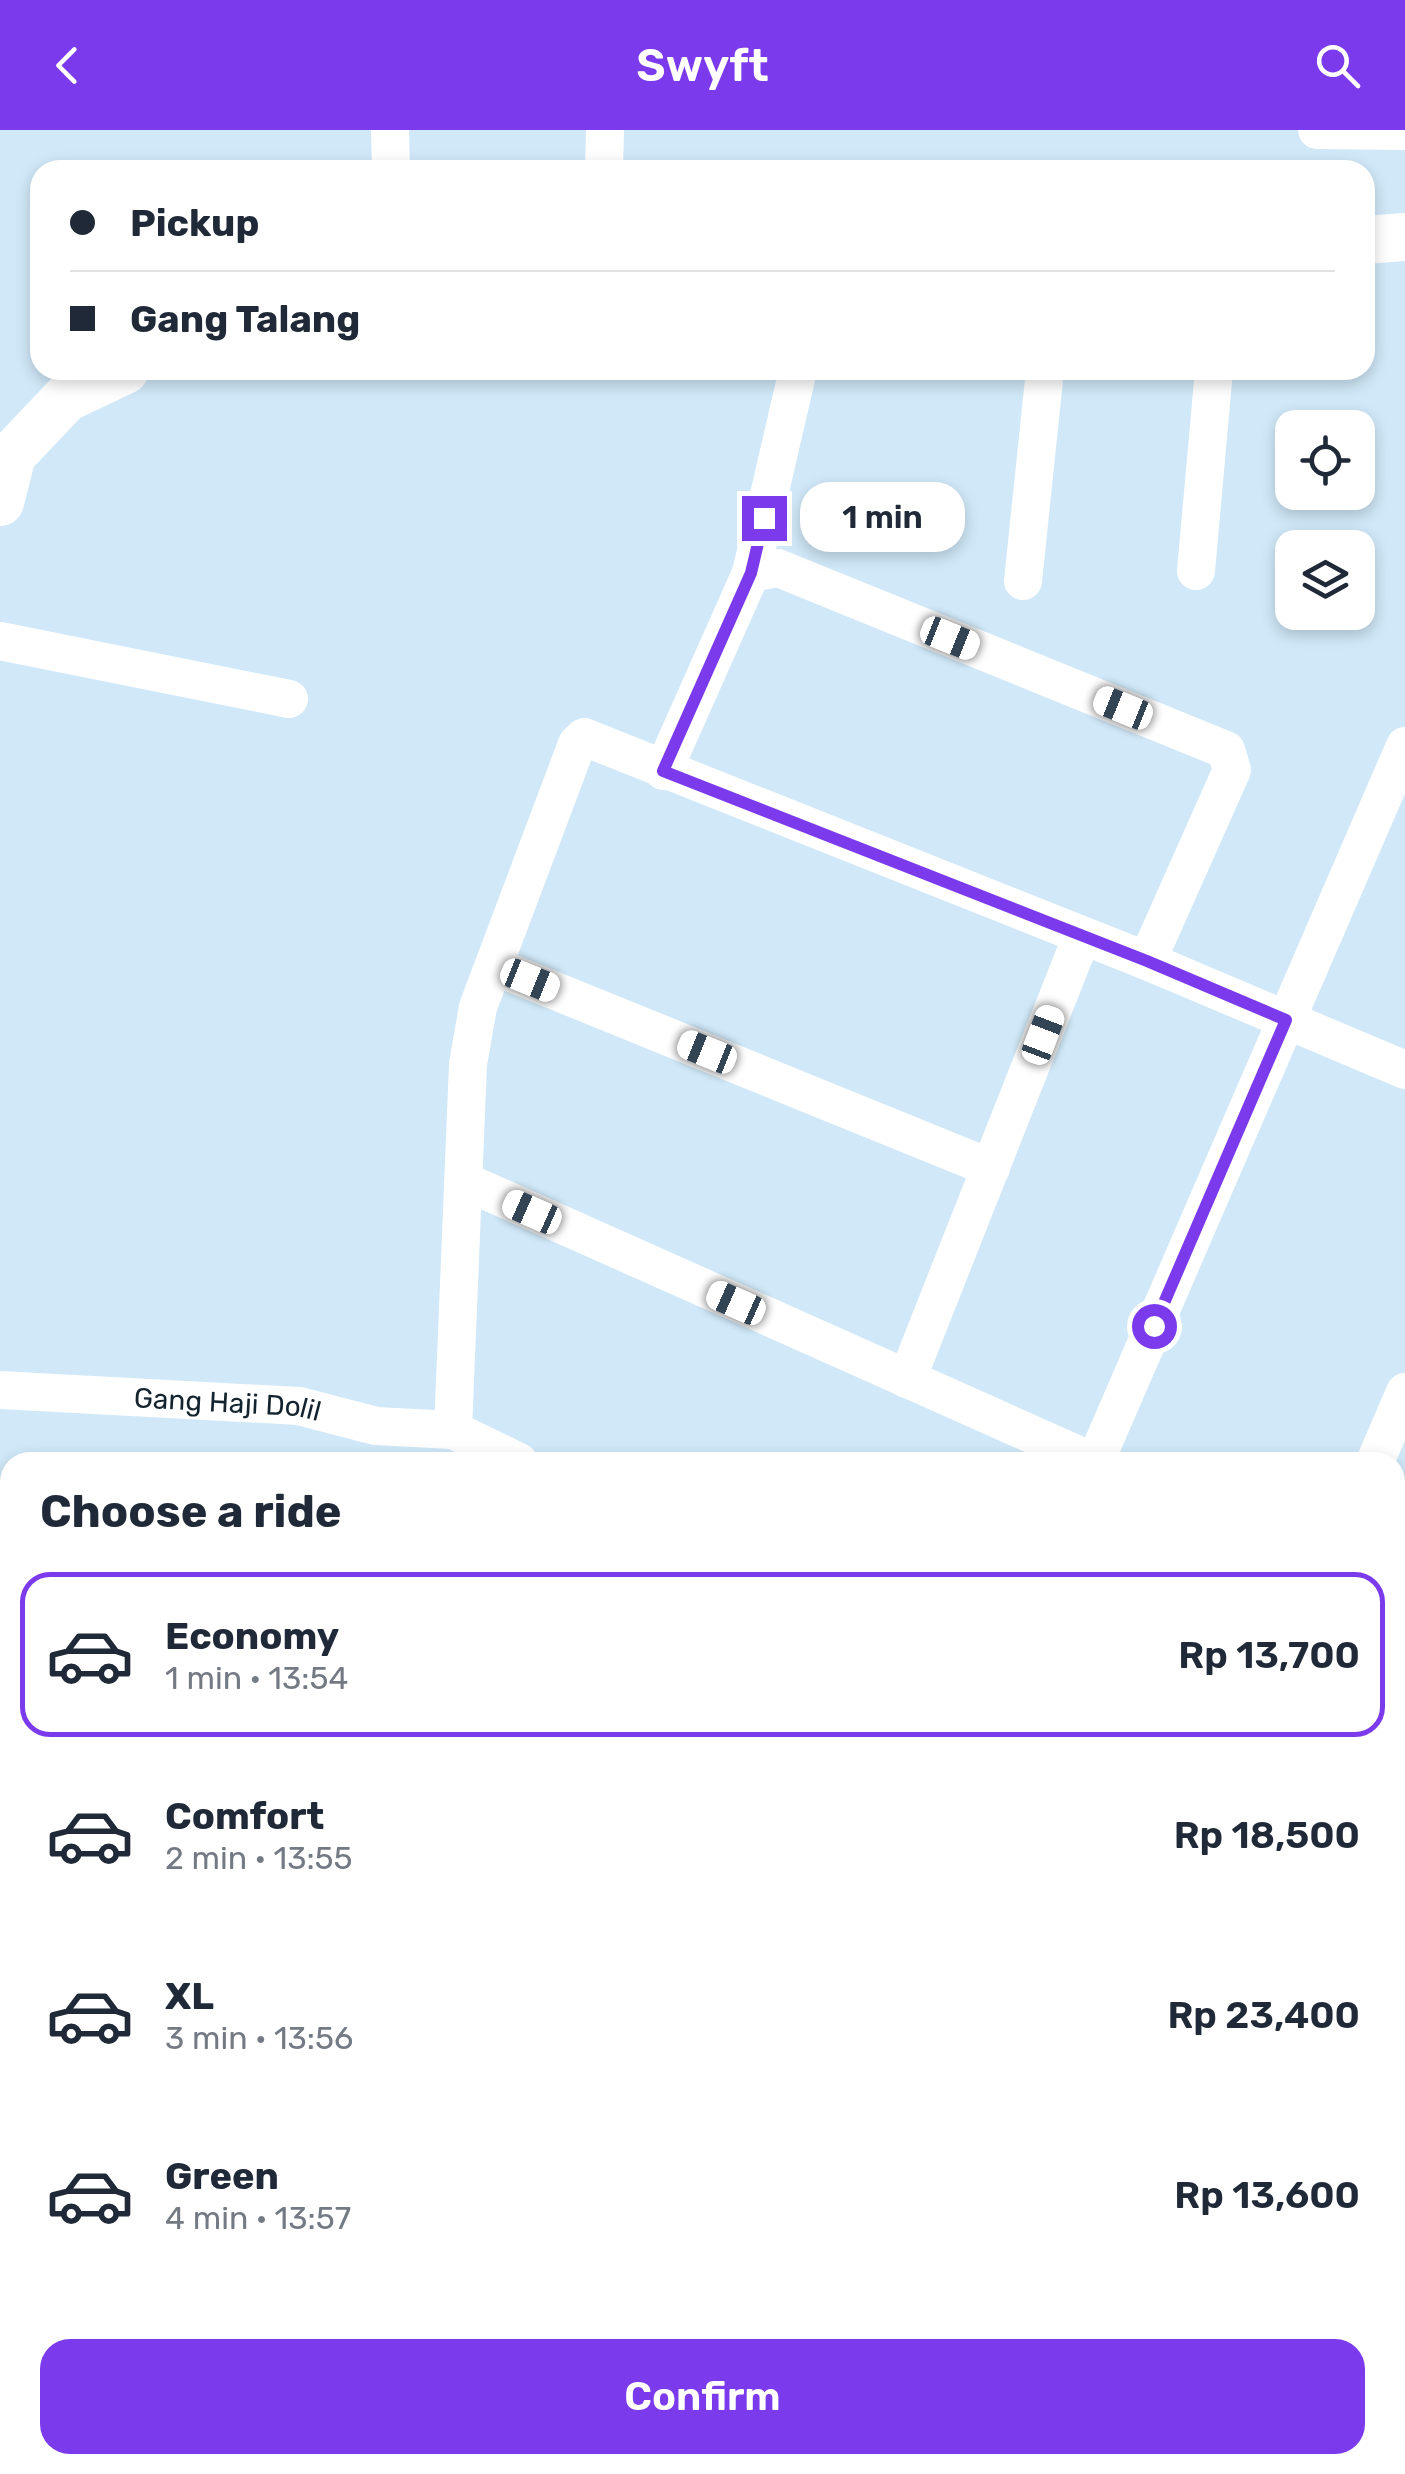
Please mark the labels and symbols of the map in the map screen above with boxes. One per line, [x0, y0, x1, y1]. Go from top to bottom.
callout: 1 min [799, 483, 964, 553]
route end [742, 496, 787, 541]
car [917, 613, 983, 663]
car [1090, 683, 1156, 733]
car [497, 955, 563, 1005]
car [1018, 1002, 1068, 1068]
car [674, 1027, 740, 1077]
car [498, 1186, 566, 1238]
car [702, 1277, 770, 1329]
route start [1132, 1304, 1177, 1349]
street label: Gang Haji Dolil [133, 1381, 325, 1428]

